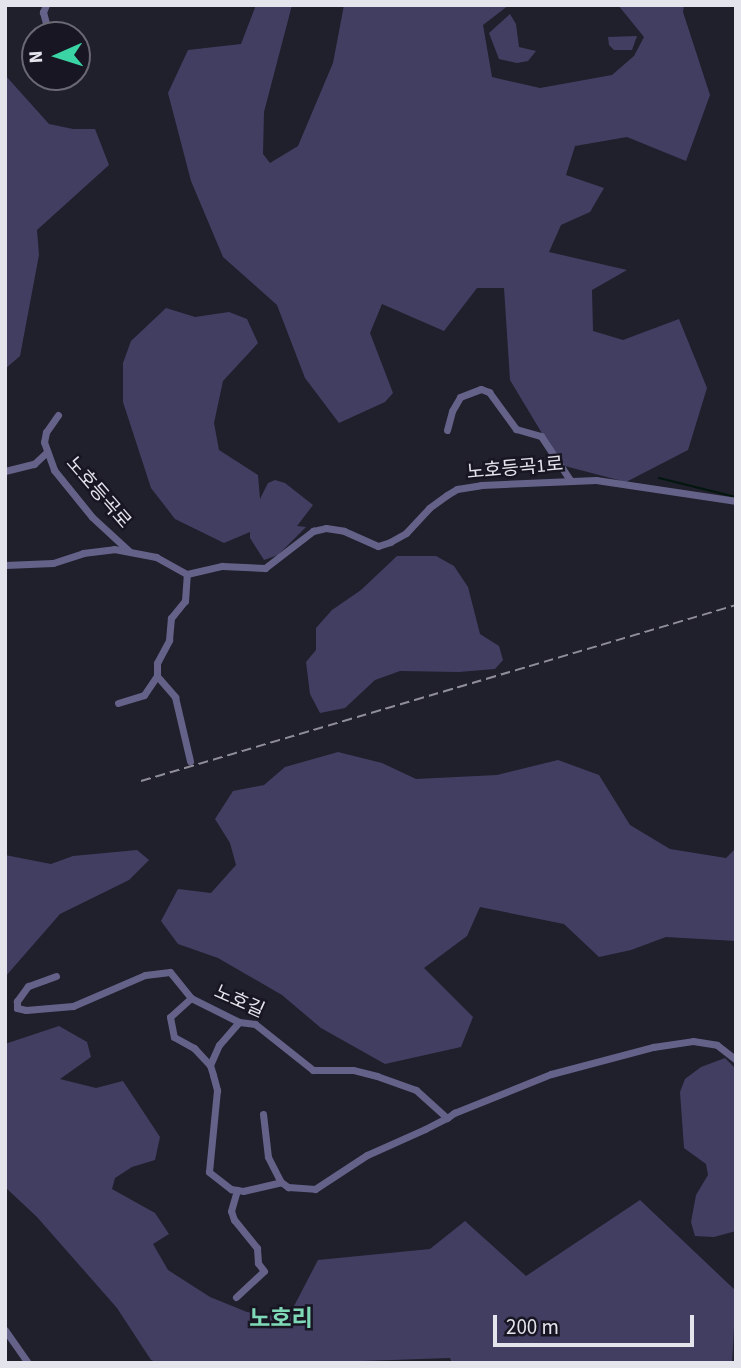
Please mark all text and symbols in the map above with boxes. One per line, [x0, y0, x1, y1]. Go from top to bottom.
north arrow [21, 21, 91, 91]
text: N [23, 50, 50, 64]
street label: 노호등곡로 [61, 453, 135, 533]
street label: 노호등곡1로 [466, 453, 564, 485]
street label: 노호길 [210, 981, 268, 1023]
scale bar [496, 1302, 697, 1346]
district label: 노호리 [249, 1305, 313, 1333]
text: 200 m [506, 1312, 559, 1342]

